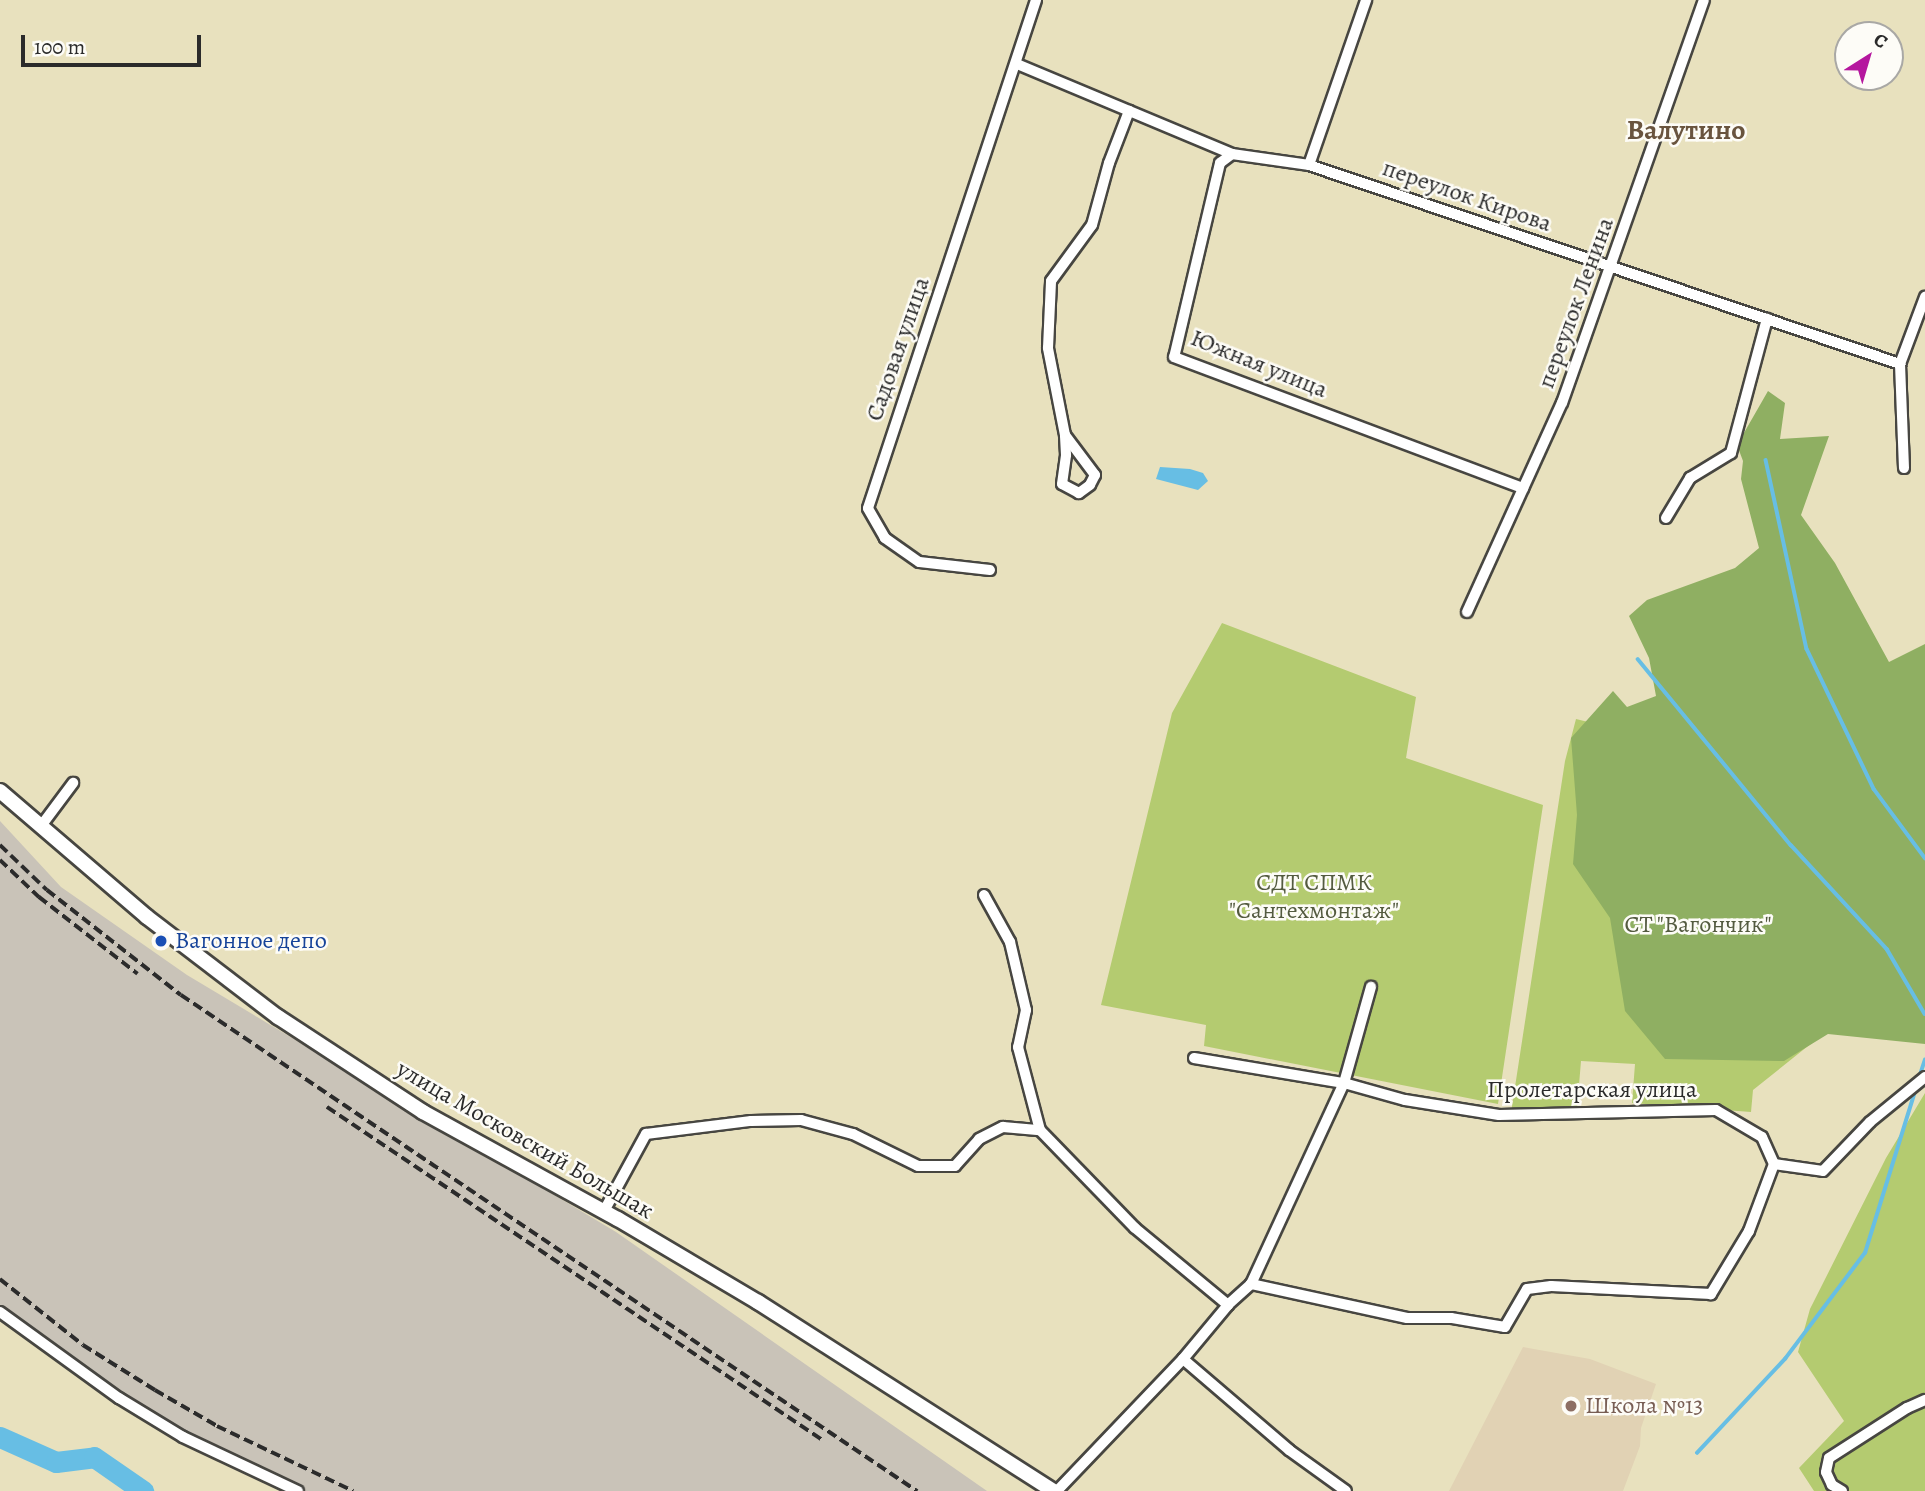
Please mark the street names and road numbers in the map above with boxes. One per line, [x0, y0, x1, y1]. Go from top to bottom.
street label: переулок Кирова [1379, 154, 1555, 238]
street label: переулок Ленина [1532, 214, 1620, 392]
street label: Садовая улица [860, 273, 936, 425]
street label: Южная улица [1187, 324, 1331, 404]
street label: улица Московский Большак [392, 1055, 658, 1225]
street label: Пролетарская улица [1487, 1076, 1697, 1104]

